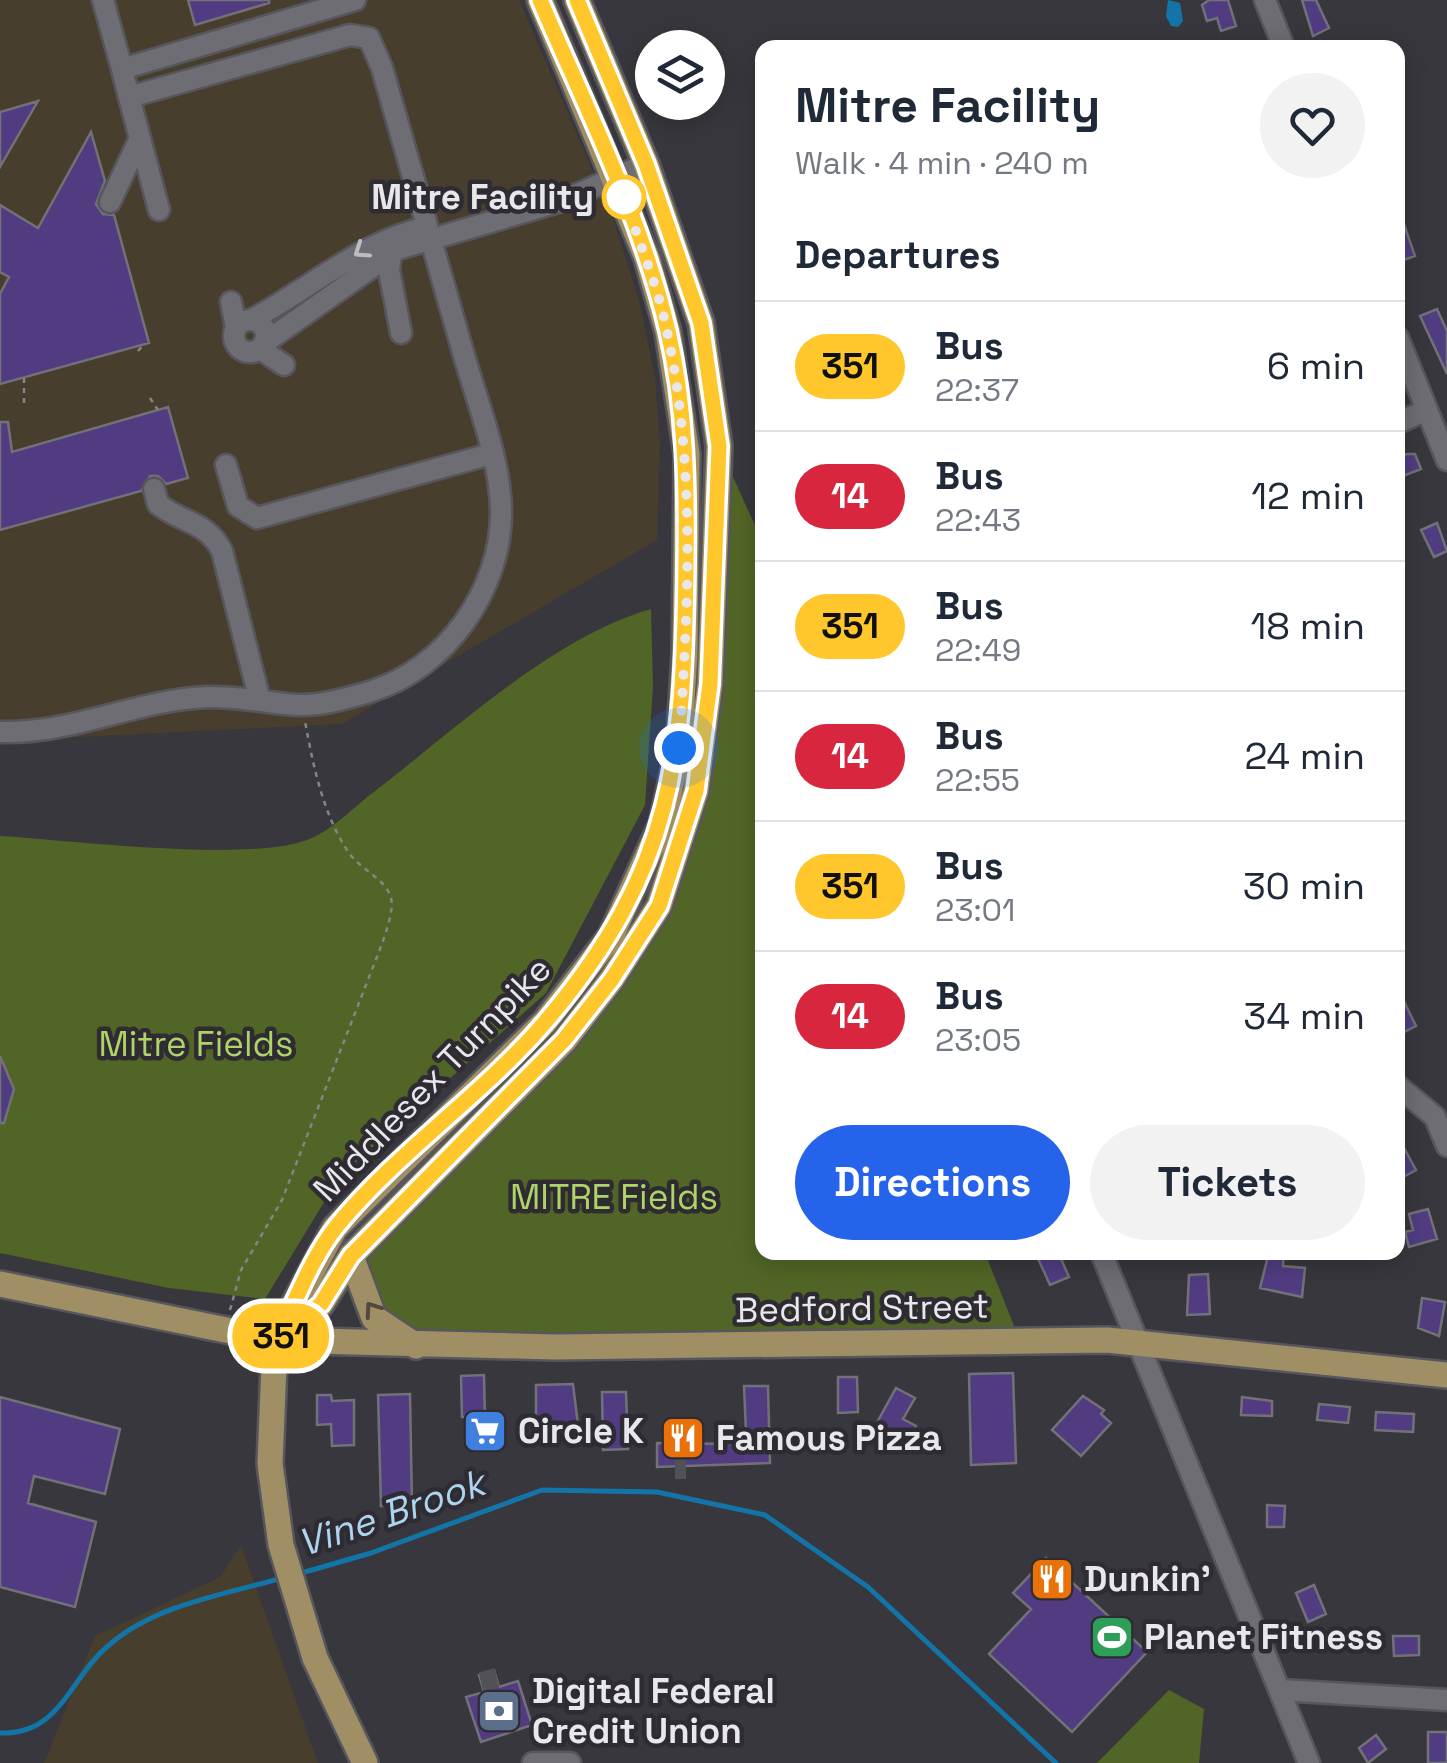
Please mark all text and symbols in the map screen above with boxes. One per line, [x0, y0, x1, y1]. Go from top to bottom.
map controls [635, 30, 725, 120]
button: layers [635, 30, 725, 120]
button: heart [1260, 73, 1365, 178]
text: Mitre Facility [795, 75, 1100, 136]
text: Walk · 4 min · 240 m [795, 143, 1089, 183]
place label: Mitre Facility [371, 175, 594, 219]
marker: Mitre Facility [603, 176, 645, 218]
text: Departures [795, 231, 1000, 279]
one-way arrow [354, 239, 373, 257]
text: Bus [935, 322, 1004, 370]
text: 6 min [1267, 342, 1365, 390]
text: 351 [821, 344, 879, 388]
text: 22:37 [935, 370, 1019, 410]
text: Bus [935, 452, 1004, 500]
text: 12 min [1251, 472, 1365, 520]
text: 14 [831, 474, 869, 518]
text: 22:43 [935, 500, 1021, 540]
text: Bus [935, 582, 1004, 630]
text: 18 min [1250, 602, 1365, 650]
text: 351 [821, 604, 879, 648]
text: 22:49 [935, 630, 1021, 670]
text: Bus [935, 712, 1004, 760]
your location [654, 723, 704, 773]
text: 24 min [1244, 732, 1365, 780]
text: 14 [831, 734, 869, 778]
text: 22:55 [935, 760, 1020, 800]
text: Bus [935, 842, 1004, 890]
text: 30 min [1243, 862, 1365, 910]
text: 351 [821, 864, 879, 908]
text: 23:01 [935, 890, 1016, 930]
street label: Middlesex Turnpike [304, 947, 560, 1211]
text: Bus [935, 972, 1004, 1020]
text: 34 min [1243, 992, 1365, 1040]
text: 14 [831, 994, 869, 1038]
text: 23:05 [935, 1020, 1021, 1060]
park label: Mitre Fields [99, 1022, 294, 1066]
button: Directions [795, 1125, 1070, 1240]
button: Tickets [1090, 1125, 1365, 1240]
park label: MITRE Fields [510, 1175, 718, 1219]
street label: Bedford Street [735, 1284, 989, 1332]
one-way arrow [366, 1302, 384, 1320]
line badge: 351 [224, 1304, 338, 1368]
text: 351 [252, 1314, 310, 1358]
supermarket icon: Circle K [462, 1408, 508, 1454]
place label: Circle K [518, 1409, 644, 1453]
restaurant icon: Famous Pizza [660, 1415, 706, 1461]
place label: Famous Pizza [716, 1416, 942, 1460]
water label: Vine Brook [291, 1457, 495, 1567]
restaurant icon: Dunkin' [1029, 1556, 1075, 1602]
place label: Dunkin' [1084, 1557, 1211, 1601]
sports icon: Planet Fitness [1089, 1614, 1135, 1660]
place label: Planet Fitness [1144, 1615, 1383, 1659]
place label: Digital Federal Credit Union [532, 1669, 775, 1753]
bank icon: Digital Federal Credit Union [476, 1688, 522, 1734]

